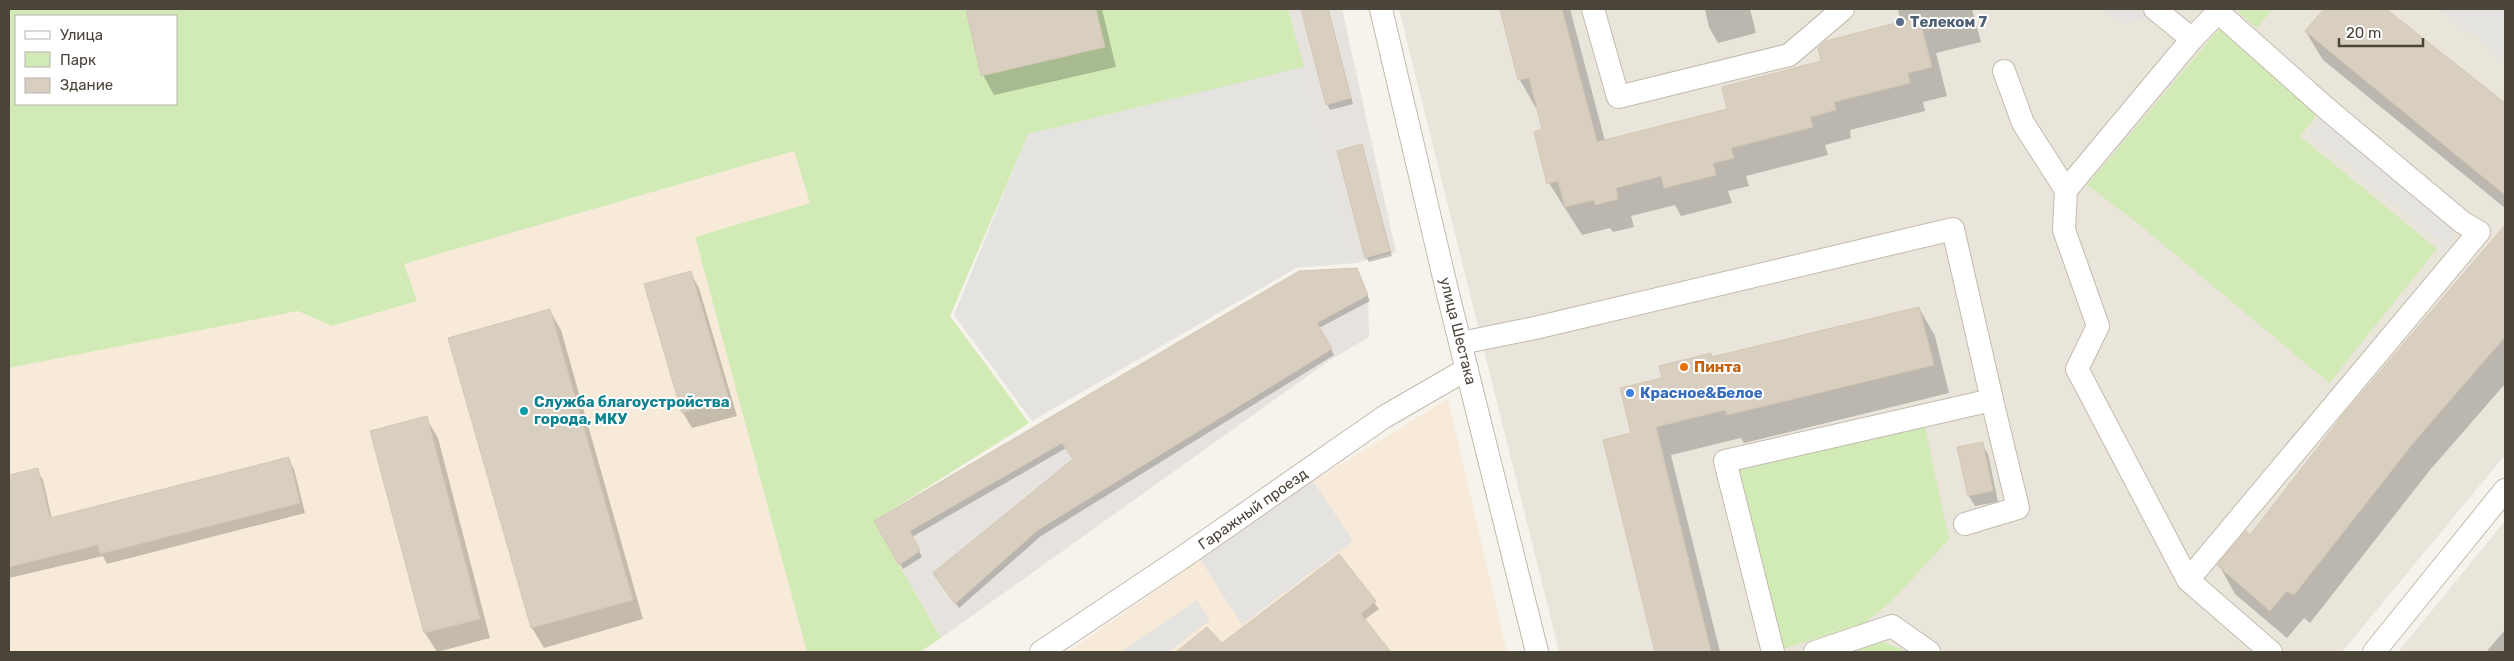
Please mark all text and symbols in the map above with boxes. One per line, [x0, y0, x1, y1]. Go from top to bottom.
place label: Телеком 7 [1910, 13, 1988, 31]
legend [15, 15, 178, 105]
scale bar [2339, 15, 2423, 47]
marker: Телеком 7 [1894, 16, 1906, 28]
text: 20 m [2346, 24, 2381, 42]
text: Улица [60, 26, 103, 44]
text: Парк [60, 51, 96, 69]
text: Здание [60, 76, 113, 94]
street label: улица Шестака [1436, 275, 1480, 387]
place label: Пинта [1694, 358, 1742, 376]
marker: Пинта [1678, 361, 1690, 373]
place label: Красное&Белое [1640, 384, 1763, 402]
marker: Красное&Белое [1624, 387, 1636, 399]
place label: Служба благоустройства города, МКУ [534, 393, 730, 428]
marker: Служба благоустройства города, МКУ [518, 405, 530, 417]
street label: Гаражный проезд [1195, 465, 1311, 553]

